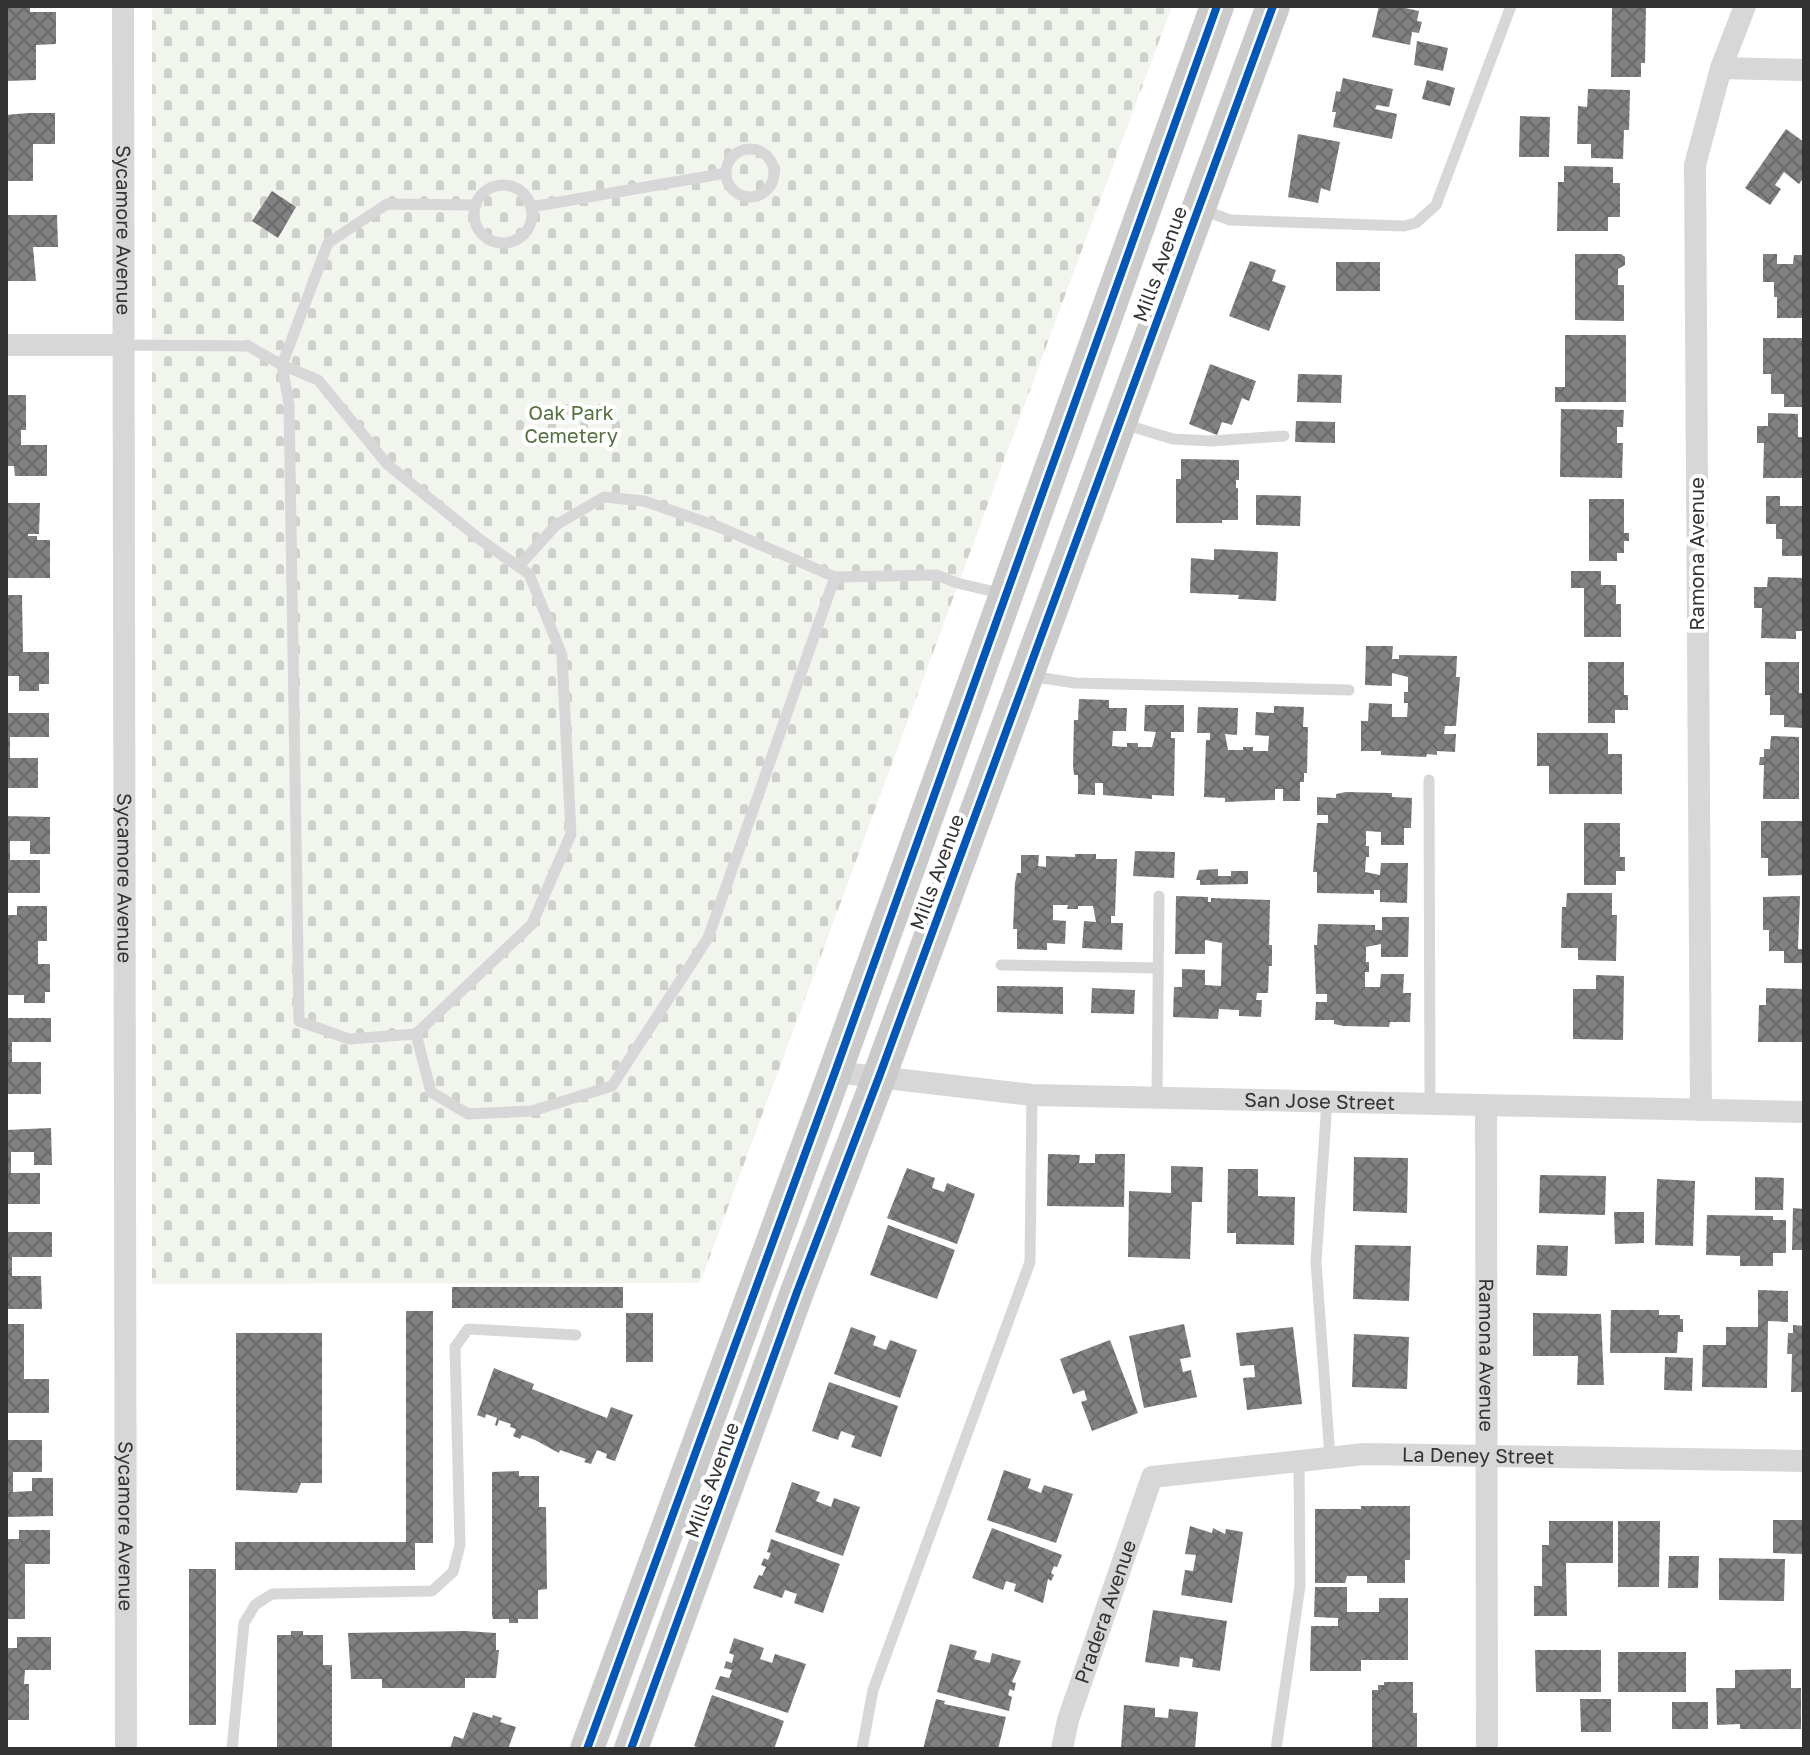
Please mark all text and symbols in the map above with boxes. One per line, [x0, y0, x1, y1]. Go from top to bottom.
street label: Sycamore Avenue [112, 145, 137, 315]
street label: Mills Avenue [1127, 202, 1191, 325]
park label: Oak Park Cemetery [524, 400, 618, 447]
street label: Ramona Avenue [1684, 477, 1708, 631]
street label: Sycamore Avenue [113, 793, 138, 963]
street label: Mills Avenue [904, 810, 968, 933]
street label: San Jose Street [1244, 1087, 1395, 1114]
street label: Ramona Avenue [1475, 1278, 1500, 1432]
street label: Mills Avenue [679, 1418, 743, 1541]
street label: Sycamore Avenue [114, 1441, 139, 1611]
street label: La Deney Street [1402, 1442, 1554, 1468]
street label: Pradera Avenue [1068, 1537, 1140, 1687]

